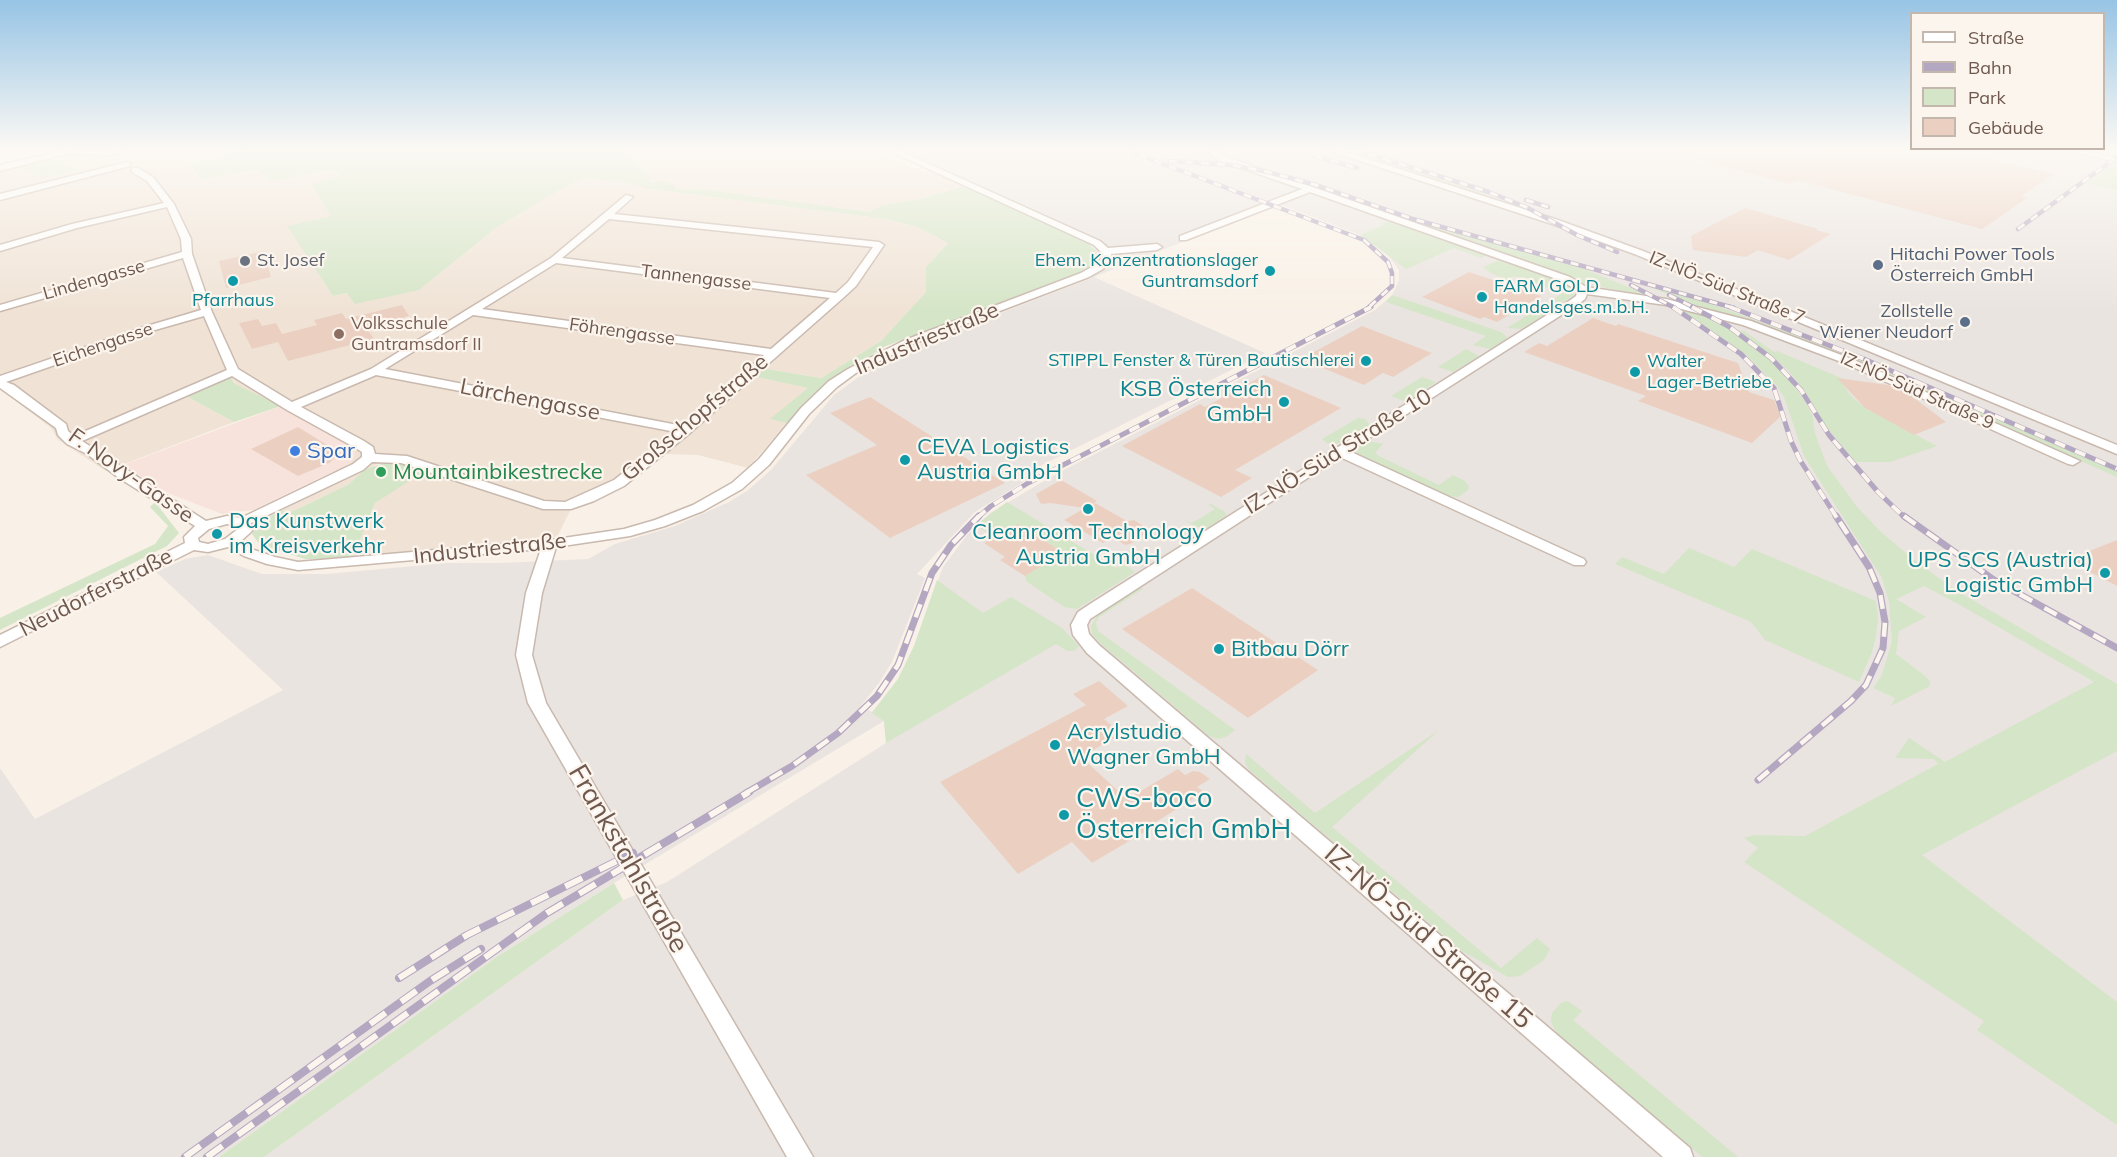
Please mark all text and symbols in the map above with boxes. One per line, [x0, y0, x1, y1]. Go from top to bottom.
legend [1910, 12, 2105, 150]
text: Straße [1968, 26, 2024, 49]
text: Bahn [1968, 56, 2012, 79]
text: Park [1968, 86, 2006, 109]
text: Gebäude [1968, 116, 2044, 139]
place label: Hitachi Power Tools Österreich GmbH [1890, 244, 2055, 286]
street label: IZ-NÖ-Süd Straße 7 [1646, 247, 1808, 329]
place label: St. Josef [257, 250, 325, 272]
place label: Ehem. Konzentrationslager Guntramsdorf [1035, 250, 1258, 292]
marker: St. Josef [238, 254, 252, 268]
street label: Lindengasse [41, 255, 147, 305]
marker: Hitachi Power Tools Österreich GmbH [1871, 258, 1885, 272]
street label: Tannengasse [640, 261, 752, 295]
marker: Ehem. Konzentrationslager Guntramsdorf [1263, 264, 1277, 278]
marker: Pfarrhaus [226, 274, 240, 288]
place label: FARM GOLD Handelsges.m.b.H. [1494, 276, 1649, 318]
place label: Pfarrhaus [192, 290, 274, 312]
marker: FARM GOLD Handelsges.m.b.H. [1475, 290, 1489, 304]
street label: Industriestraße [851, 297, 1003, 381]
place label: Zollstelle Wiener Neudorf [1820, 301, 1953, 344]
place label: Volksschule Guntramsdorf II [351, 313, 482, 356]
street label: Föhrengasse [568, 314, 676, 350]
marker: Zollstelle Wiener Neudorf [1958, 315, 1972, 329]
street label: Eichengasse [50, 318, 156, 372]
marker: Volksschule Guntramsdorf II [332, 327, 346, 341]
street label: IZ-NÖ-Süd Straße 9 [1837, 347, 1997, 435]
street label: Großschopfstraße [616, 349, 774, 487]
place label: STIPPL Fenster & Türen Bautischlerei [1048, 350, 1354, 372]
place label: Walter Lager-Betriebe [1647, 351, 1772, 394]
marker: STIPPL Fenster & Türen Bautischlerei [1359, 354, 1373, 368]
marker: Walter Lager-Betriebe [1628, 365, 1642, 379]
street label: Lärchengasse [458, 374, 602, 426]
place label: KSB Österreich GmbH [1120, 376, 1272, 428]
street label: IZ-NÖ-Süd Straße 10 [1239, 384, 1437, 520]
marker: KSB Österreich GmbH [1277, 395, 1291, 409]
street label: F. Novy-Gasse [63, 423, 199, 529]
place label: CEVA Logistics Austria GmbH [917, 434, 1069, 486]
place label: Spar [307, 438, 355, 464]
marker: Spar [288, 444, 302, 458]
marker: CEVA Logistics Austria GmbH [898, 453, 912, 467]
place label: Mountainbikestrecke [393, 459, 603, 485]
marker: Mountainbikestrecke [374, 465, 388, 479]
marker: Cleanroom Technology Austria GmbH [1081, 502, 1095, 516]
place label: Das Kunstwerk im Kreisverkehr [229, 508, 384, 560]
place label: Cleanroom Technology Austria GmbH [972, 519, 1204, 570]
marker: Das Kunstwerk im Kreisverkehr [210, 527, 224, 541]
street label: Industriestraße [412, 528, 568, 570]
street label: Neudorferstraße [15, 543, 177, 643]
place label: UPS SCS (Austria) Logistic GmbH [1907, 547, 2093, 598]
marker: UPS SCS (Austria) Logistic GmbH [2098, 566, 2112, 580]
place label: Bitbau Dörr [1231, 636, 1349, 662]
marker: Bitbau Dörr [1212, 642, 1226, 656]
place label: Acrylstudio Wagner GmbH [1067, 719, 1221, 770]
marker: Acrylstudio Wagner GmbH [1048, 738, 1062, 752]
street label: Frankstahlstraße [561, 759, 695, 959]
place label: CWS-boco Österreich GmbH [1076, 783, 1291, 846]
marker: CWS-boco Österreich GmbH [1057, 808, 1071, 822]
street label: IZ-NÖ-Süd Straße 15 [1317, 838, 1539, 1036]

